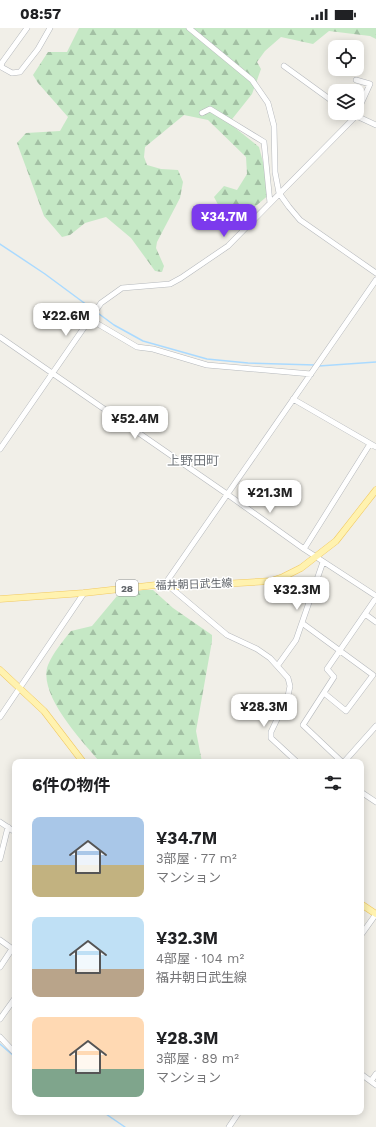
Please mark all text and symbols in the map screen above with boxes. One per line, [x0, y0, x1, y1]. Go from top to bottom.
text: 08:57 [20, 5, 61, 23]
map controls [328, 40, 364, 120]
button: locate [328, 40, 364, 76]
button: layers [328, 84, 364, 120]
pin: ¥34.7M [191, 204, 257, 238]
text: ¥34.7M [201, 209, 247, 224]
pin: ¥22.6M [33, 303, 99, 337]
text: ¥22.6M [42, 308, 90, 323]
pin: ¥52.4M [102, 406, 168, 440]
text: ¥52.4M [111, 411, 159, 426]
district label: 上野田町 [167, 453, 219, 468]
pin: ¥21.3M [237, 480, 303, 514]
text: ¥21.3M [247, 485, 293, 500]
street label: 福井朝日武生線 [155, 577, 233, 592]
pin: ¥32.3M [264, 577, 330, 611]
road number: 28 [116, 580, 138, 596]
text: ¥32.3M [273, 582, 321, 597]
pin: ¥28.3M [231, 694, 297, 728]
text: ¥28.3M [240, 699, 288, 714]
icon: filters [322, 772, 344, 794]
text: 6件の物件 [32, 775, 110, 795]
text: ¥34.7M [156, 828, 217, 848]
icon: home [64, 833, 112, 881]
text: 3部屋 · 77 m² [156, 851, 237, 866]
text: マンション [156, 870, 221, 885]
text: ¥32.3M [156, 928, 218, 948]
icon: home [64, 933, 112, 981]
text: 4部屋 · 104 m² [156, 951, 244, 966]
text: 福井朝日武生線 [156, 970, 247, 985]
text: ¥28.3M [156, 1028, 219, 1048]
icon: home [64, 1033, 112, 1081]
text: 3部屋 · 89 m² [156, 1051, 239, 1066]
text: マンション [156, 1070, 221, 1085]

